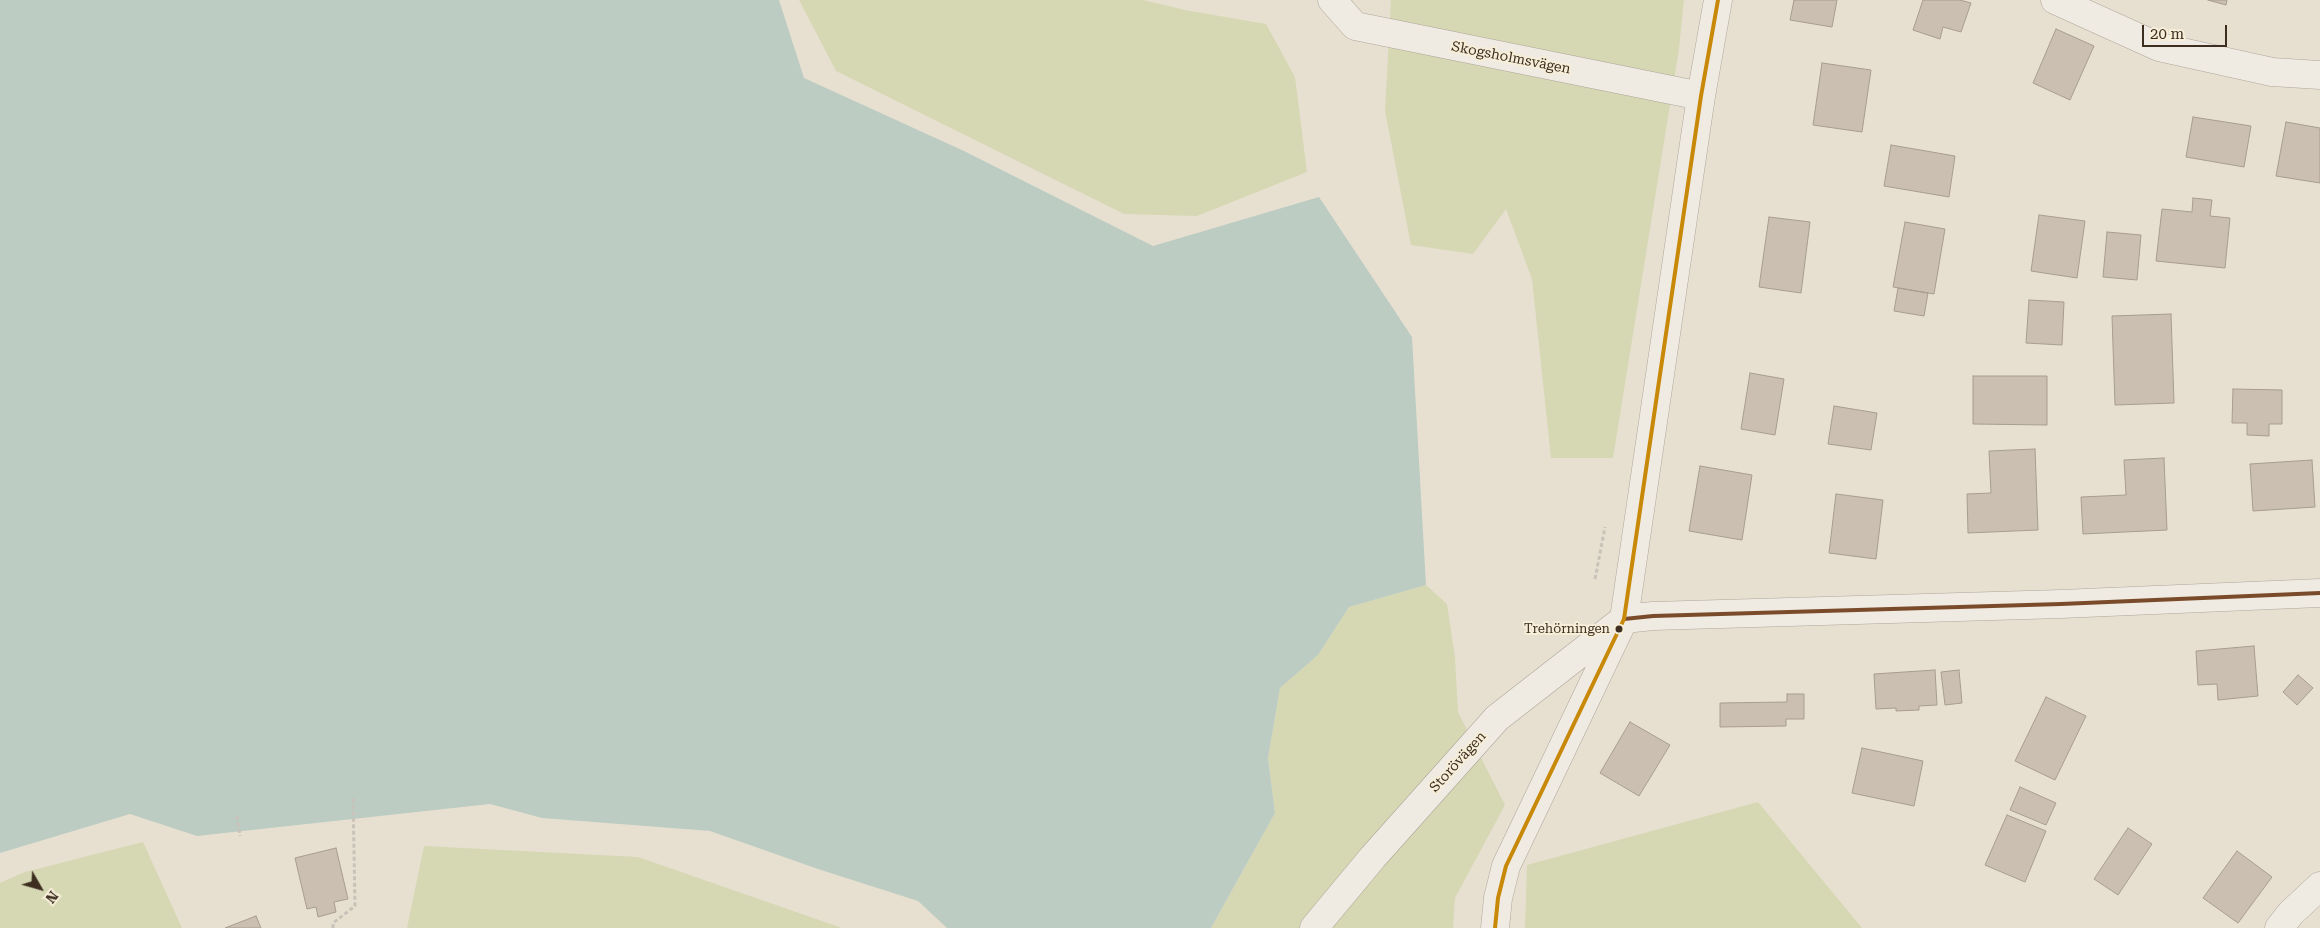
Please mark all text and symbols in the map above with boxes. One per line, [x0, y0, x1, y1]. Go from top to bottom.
scale bar [2145, 15, 2230, 47]
text: 20 m [2150, 25, 2184, 43]
street label: Skogsholmsvägen [1450, 38, 1572, 78]
place label: Trehörningen [1524, 621, 1610, 637]
marker: Trehörningen [1614, 624, 1624, 634]
street label: Storövägen [1426, 728, 1490, 796]
north arrow [15, 863, 65, 913]
text: N [42, 888, 61, 906]

